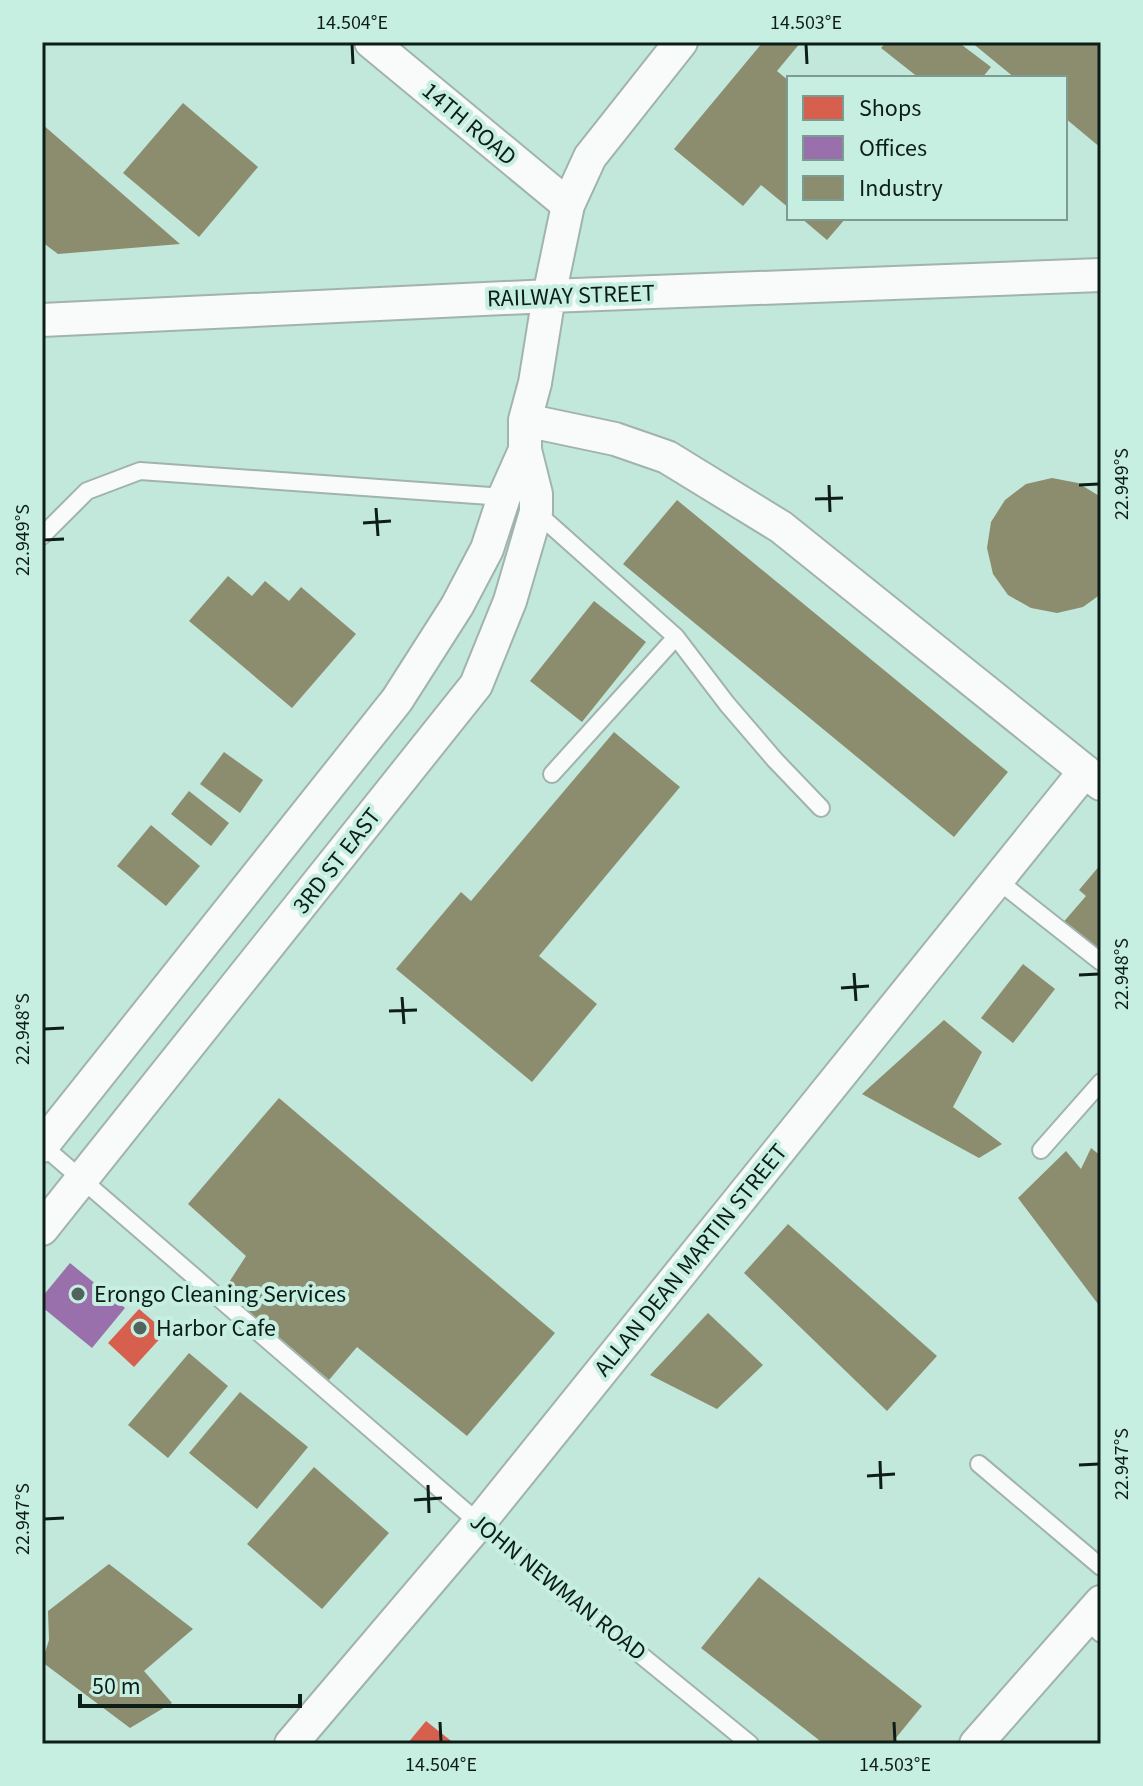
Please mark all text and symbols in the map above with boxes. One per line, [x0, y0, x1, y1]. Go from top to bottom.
text: 14.504°E [316, 9, 388, 37]
text: 14.503°E [770, 9, 842, 37]
street label: 14TH ROAD [414, 74, 524, 174]
legend [787, 76, 1067, 220]
text: Shops [859, 91, 921, 126]
text: Offices [859, 131, 927, 166]
text: Industry [859, 171, 943, 206]
street label: RAILWAY STREET [486, 276, 656, 316]
text: 22.949°S [1108, 448, 1136, 520]
text: 22.949°S [9, 504, 37, 576]
street label: 3RD ST EAST [284, 800, 390, 921]
text: 22.948°S [1108, 938, 1136, 1010]
text: 22.948°S [9, 993, 37, 1065]
street label: ALLAN DEAN MARTIN STREET [586, 1136, 796, 1384]
place label: Erongo Cleaning Services [94, 1277, 346, 1312]
marker: Erongo Cleaning Services [69, 1285, 87, 1303]
place label: Harbor Cafe [156, 1311, 276, 1346]
marker: Harbor Cafe [131, 1319, 149, 1337]
text: 22.947°S [1108, 1428, 1136, 1500]
text: 22.947°S [9, 1483, 37, 1555]
street label: JOHN NEWMAN ROAD [462, 1505, 654, 1669]
scale bar [80, 1658, 300, 1708]
text: 50 m [92, 1669, 141, 1704]
text: 14.504°E [405, 1751, 477, 1779]
text: 14.503°E [859, 1751, 931, 1779]

